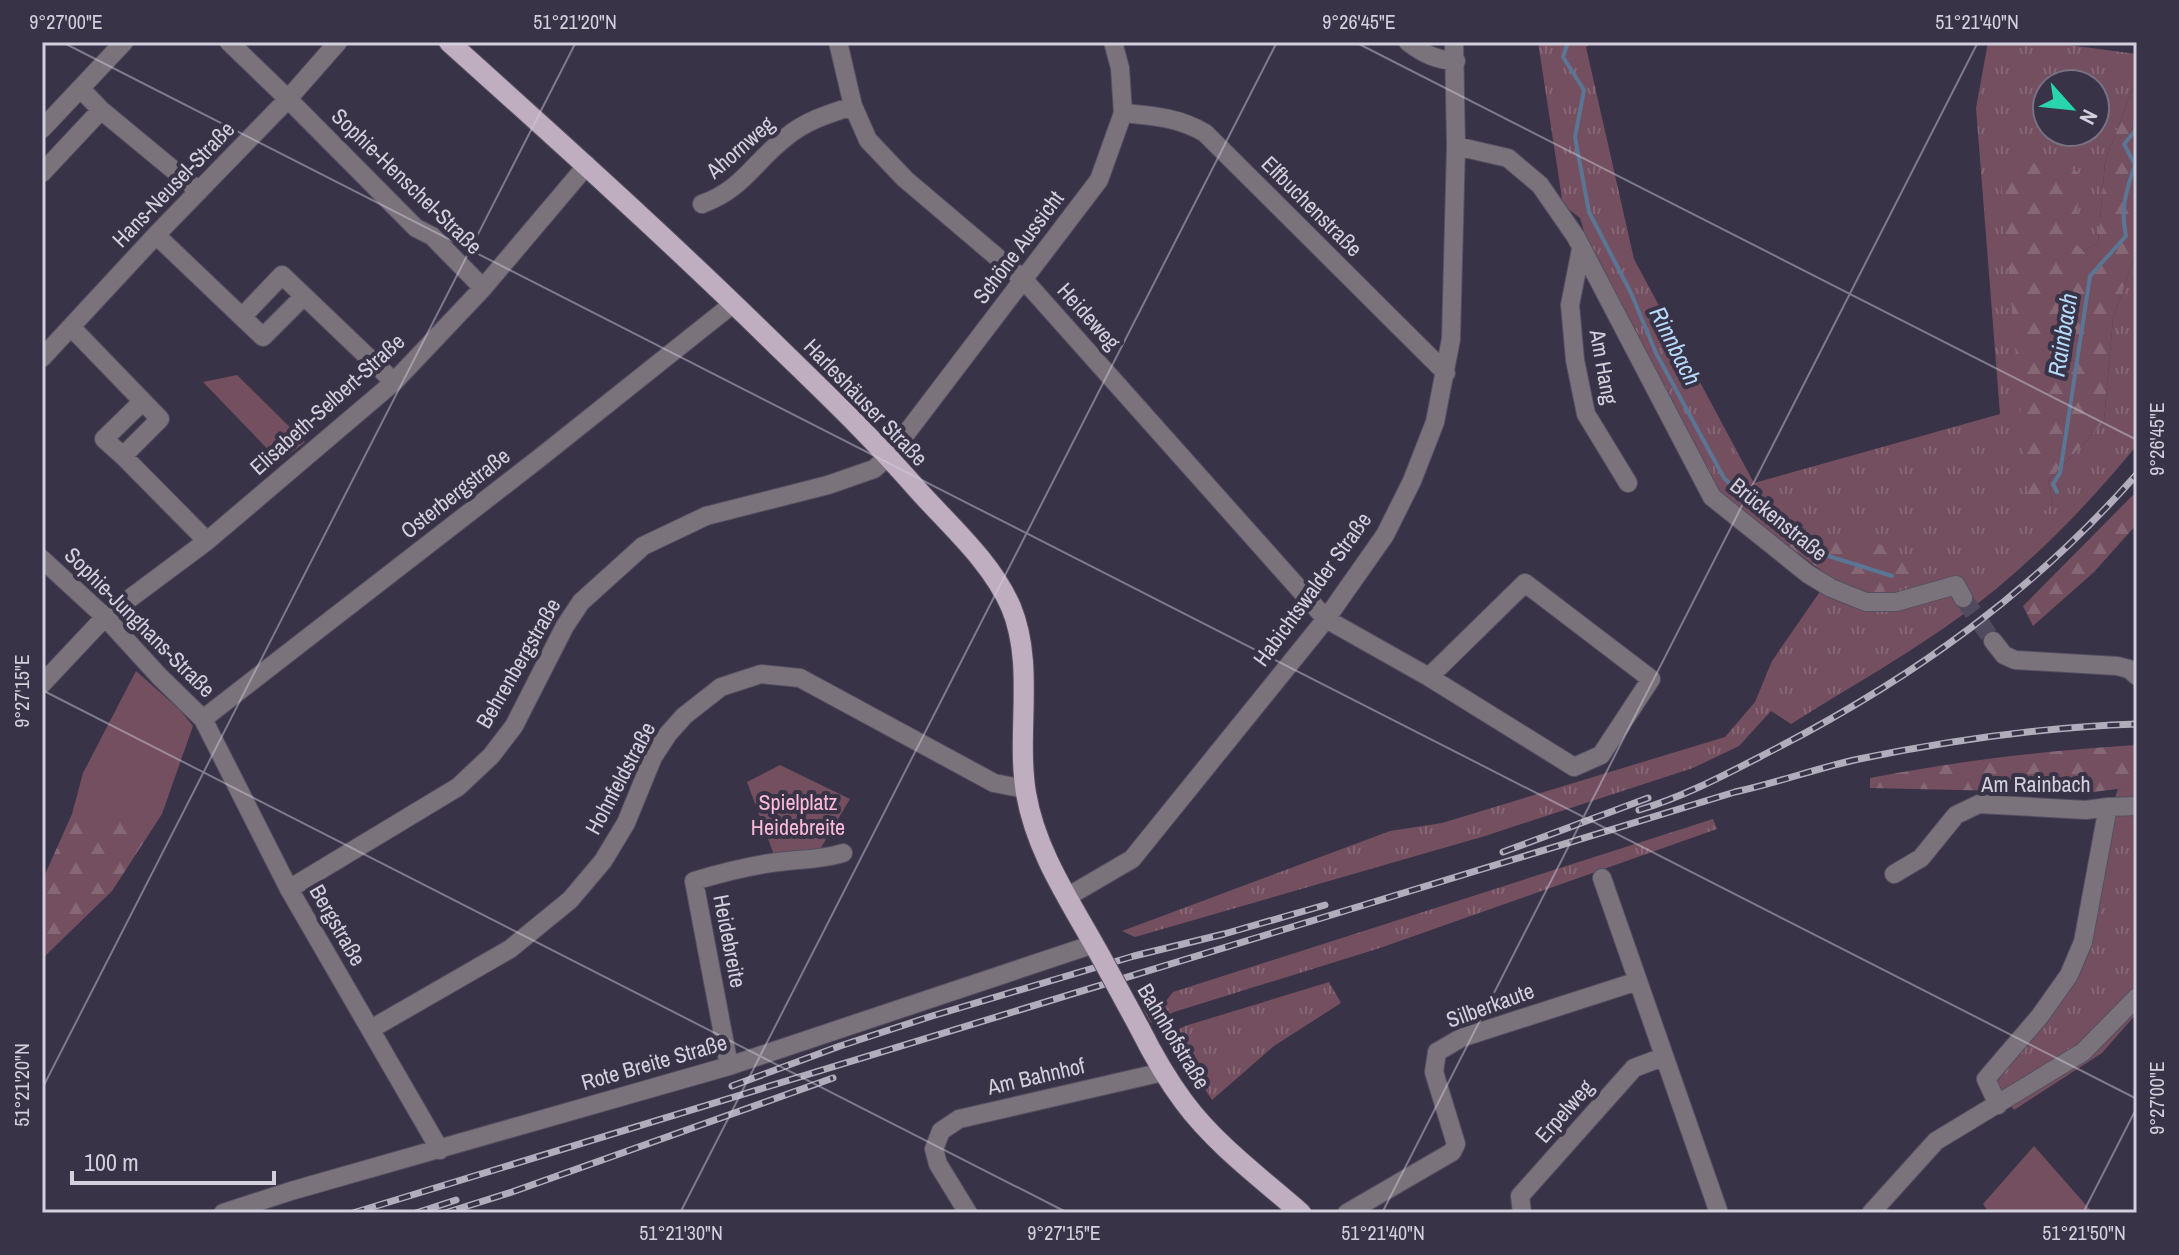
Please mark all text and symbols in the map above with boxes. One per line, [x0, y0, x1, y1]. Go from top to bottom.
text: 9°27'00"E [29, 8, 103, 35]
text: 51°21'20"N [533, 8, 617, 35]
text: 9°26'45"E [1322, 8, 1396, 35]
text: 51°21'40"N [1935, 8, 2019, 35]
north arrow [2031, 68, 2111, 148]
street label: Sophie-Henschel-Straße [325, 101, 489, 261]
text: N [2072, 104, 2105, 130]
street label: Ahornweg [699, 109, 780, 186]
street label: Hans-Neusel-Straße [105, 114, 241, 254]
street label: Elfbuchenstraße [1255, 149, 1369, 263]
street label: Schöne Aussicht [966, 184, 1070, 310]
street label: Heideweg [1051, 276, 1127, 356]
water label: Rainbach [2040, 291, 2084, 379]
water label: Rinnbach [1643, 301, 1709, 390]
street label: Elisabeth-Selbert-Straße [243, 326, 411, 482]
street label: Am Hang [1583, 326, 1625, 407]
street label: Harleshäuser Straße [797, 332, 935, 472]
text: 9°26'45"E [2143, 402, 2170, 476]
street label: Osterbergstraße [394, 441, 516, 545]
street label: Brückenstraße [1724, 470, 1834, 568]
street label: Habichtswalder Straße [1246, 506, 1378, 672]
street label: Sophie-Junghans-Straße [58, 540, 222, 704]
street label: Behrenbergstraße [469, 593, 567, 733]
text: 9°27'15"E [8, 654, 35, 728]
street label: Hohnfeldstraße [578, 717, 662, 839]
street label: Am Rainbach [1980, 769, 2091, 799]
park label: Spielplatz Heidebreite [751, 787, 845, 842]
street label: Bergstraße [303, 879, 373, 971]
street label: Heidebreite [706, 892, 754, 990]
street label: Silberkaute [1442, 975, 1538, 1035]
street label: Bahnhofstraße [1131, 978, 1217, 1094]
street label: Rote Breite Straße [578, 1027, 730, 1097]
text: 51°21'20"N [8, 1043, 35, 1127]
street label: Am Bahnhof [983, 1050, 1089, 1102]
text: 9°27'00"E [2143, 1061, 2170, 1135]
street label: Erpelweg [1528, 1073, 1600, 1149]
scale bar [72, 1135, 274, 1185]
text: 100 m [84, 1146, 139, 1178]
text: 51°21'30"N [639, 1219, 723, 1246]
text: 9°27'15"E [1027, 1219, 1101, 1246]
text: 51°21'40"N [1341, 1219, 1425, 1246]
text: 51°21'50"N [2042, 1219, 2126, 1246]

